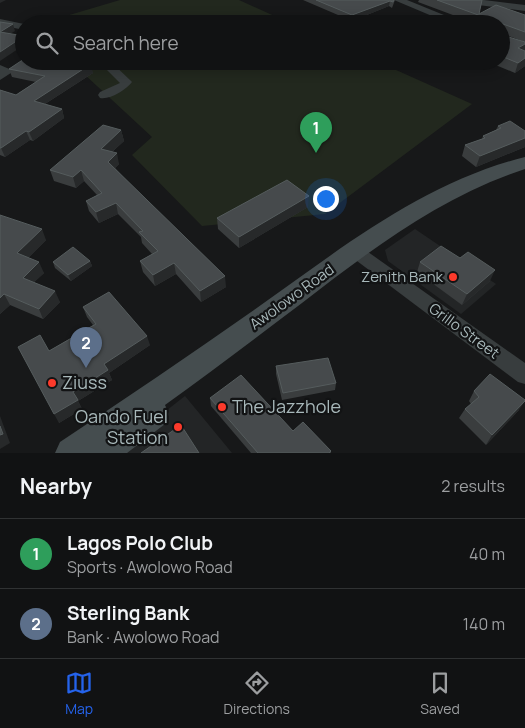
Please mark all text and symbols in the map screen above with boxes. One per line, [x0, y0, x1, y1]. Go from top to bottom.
search box [15, 15, 510, 70]
icon: search [33, 29, 61, 57]
text: Search here [73, 30, 179, 56]
pin: 1 [300, 112, 332, 153]
your location [313, 186, 339, 212]
street label: Awolowo Road [245, 259, 338, 334]
place label: Zenith Bank [361, 266, 444, 287]
marker: Zenith Bank [447, 271, 459, 283]
street label: Grillo Street [425, 298, 504, 363]
pin: 2 [70, 327, 102, 368]
place label: Ziuss [62, 370, 107, 394]
marker: Ziuss [46, 377, 58, 389]
place label: The Jazzhole [232, 394, 341, 418]
marker: The Jazzhole [216, 401, 228, 413]
place label: Oando Fuel Station [75, 404, 168, 449]
marker: Oando Fuel Station [172, 421, 184, 433]
text: Nearby [20, 472, 92, 500]
text: 2 results [441, 475, 505, 497]
text: Lagos Polo Club [67, 530, 213, 556]
text: 1 [32, 543, 40, 565]
text: 40 m [469, 543, 505, 565]
text: Sports · Awolowo Road [67, 556, 233, 578]
text: Sterling Bank [67, 600, 189, 626]
text: 2 [31, 613, 41, 635]
text: 140 m [463, 613, 505, 635]
text: Bank · Awolowo Road [67, 626, 220, 648]
tab: Map [65, 669, 93, 718]
tab: Directions [224, 669, 290, 718]
tab: Saved [420, 669, 460, 718]

